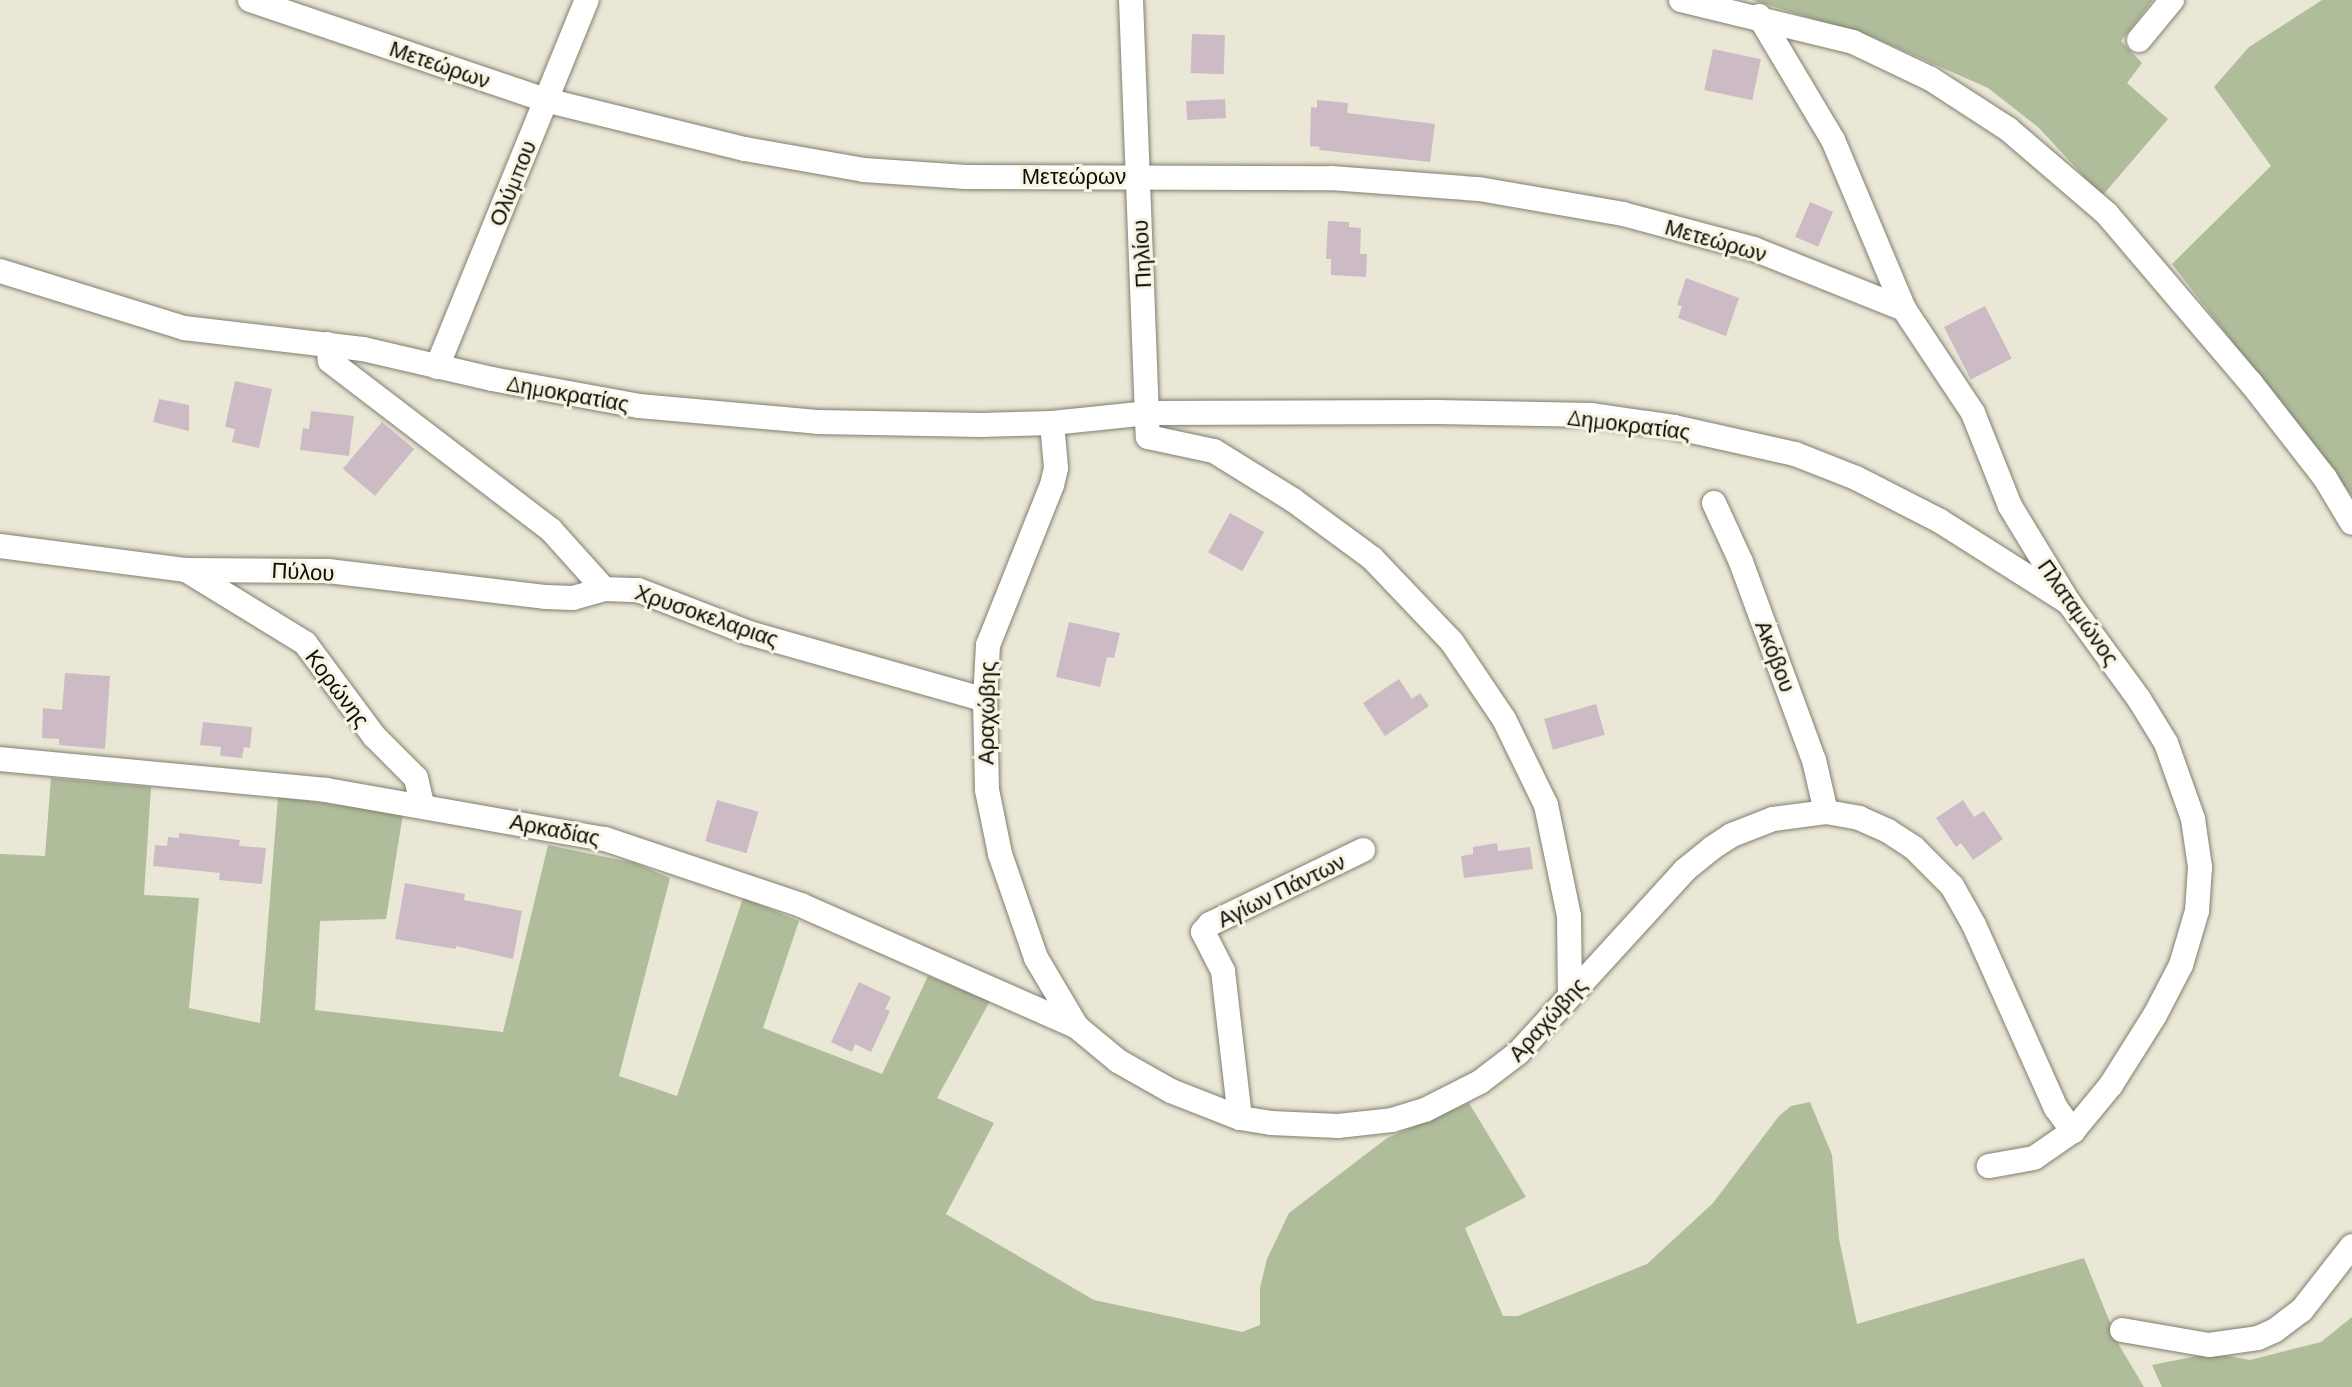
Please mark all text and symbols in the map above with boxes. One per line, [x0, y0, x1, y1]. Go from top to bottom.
street label: Μετεώρων [386, 35, 494, 93]
street label: Ολύμπου [483, 136, 541, 230]
street label: Μετεώρων [1022, 163, 1126, 189]
street label: Μετεώρων [1662, 213, 1770, 267]
street label: Πηλίου [1126, 219, 1156, 289]
street label: Δημοκρατίας [505, 369, 631, 417]
street label: Δημοκρατίας [1566, 403, 1692, 445]
street label: Πλαταμώνος [2033, 554, 2125, 670]
street label: Πύλου [271, 556, 335, 586]
street label: Χρυσοκελαριας [632, 578, 782, 652]
street label: Ακόβου [1750, 616, 1802, 696]
street label: Κορώνης [300, 644, 376, 732]
street label: Αραχώβης [972, 661, 1000, 765]
street label: Αρκαδίας [508, 807, 602, 851]
street label: Αγίων Πάντων [1213, 848, 1349, 932]
street label: Αραχώβης [1503, 972, 1591, 1066]

